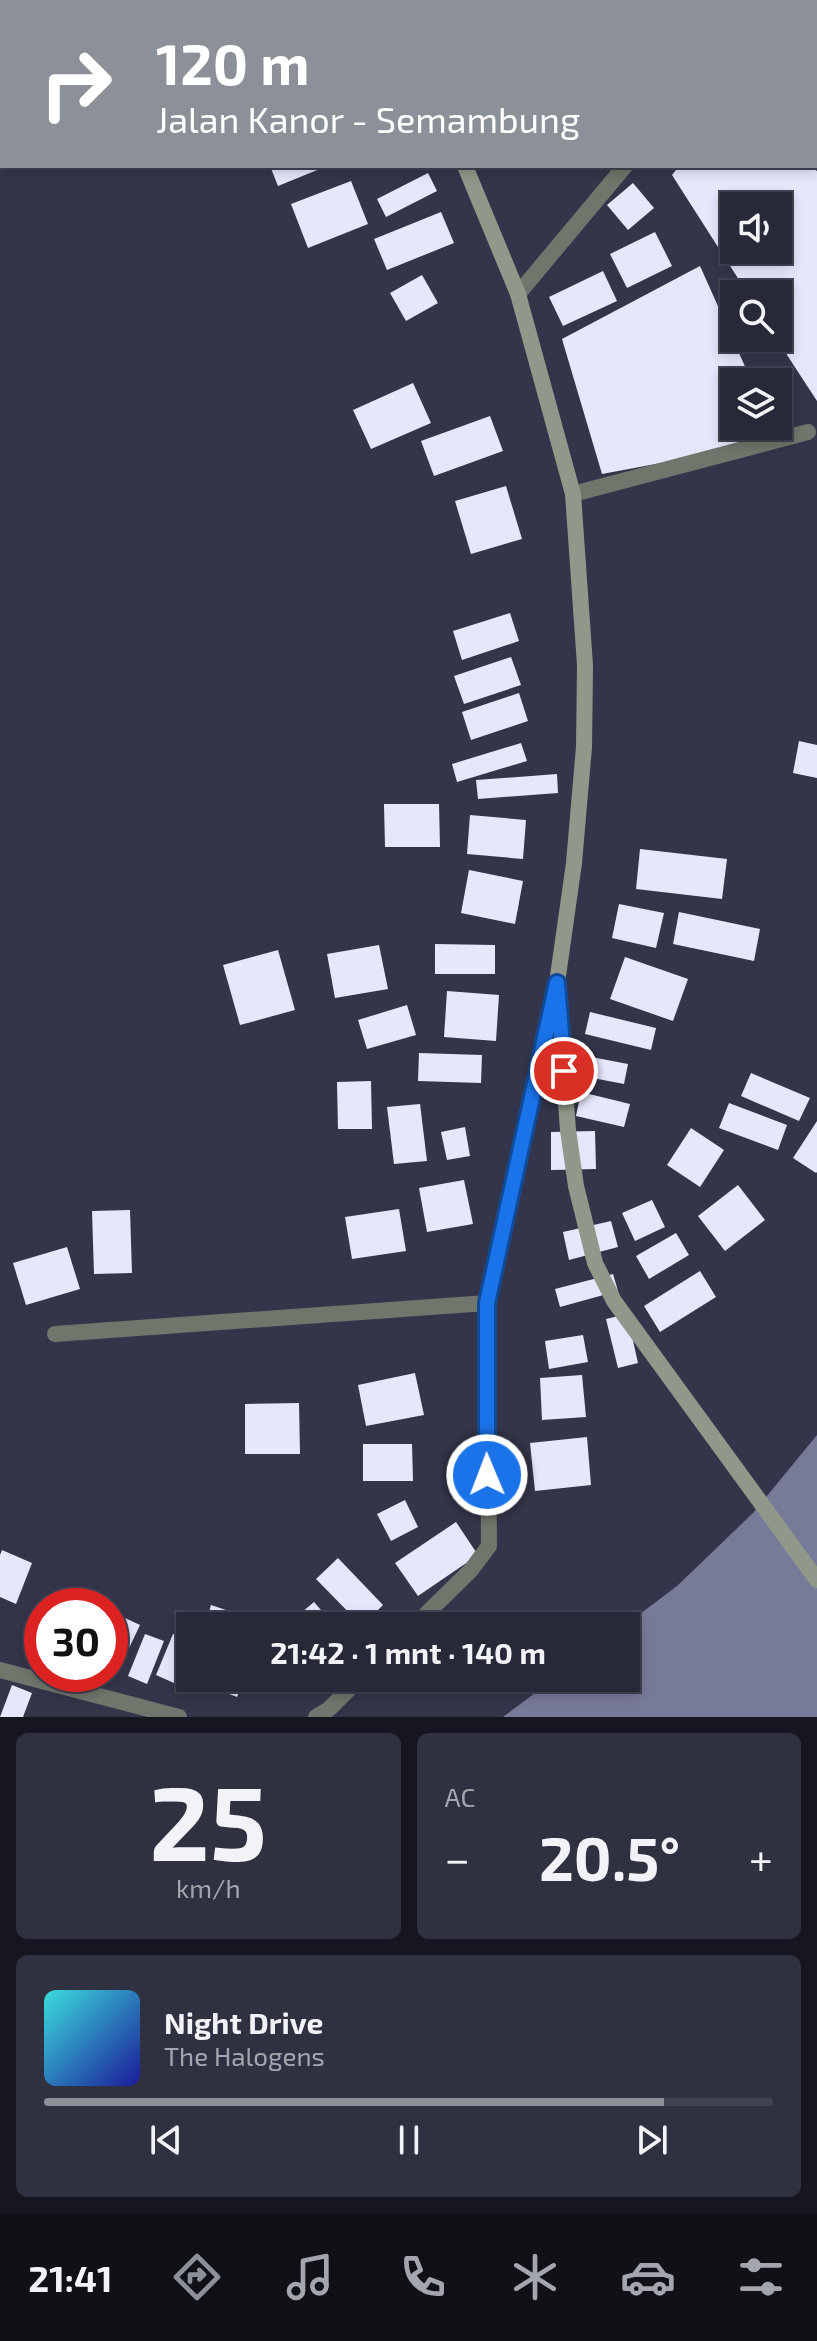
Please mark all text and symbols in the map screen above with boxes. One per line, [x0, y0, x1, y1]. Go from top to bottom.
text: 120 m [156, 29, 310, 96]
icon: right [24, 32, 128, 136]
text: Jalan Kanor - Semambung [156, 97, 580, 140]
map controls [720, 192, 792, 440]
button: sound [720, 192, 792, 264]
button: search [720, 280, 792, 352]
button: layers [720, 368, 792, 440]
pin [530, 1037, 598, 1105]
icon: arrive [542, 1049, 586, 1093]
position arrow [445, 1433, 529, 1517]
speed limit sign: 30 [24, 1588, 128, 1692]
text: 21:42 · 1 mnt · 140 m [270, 1634, 546, 1670]
text: 25 [149, 1757, 267, 1882]
text: AC [445, 1781, 475, 1812]
text: 20.5° [539, 1821, 680, 1893]
text: − [445, 1831, 470, 1884]
text: + [749, 1831, 773, 1884]
text: km/h [176, 1872, 241, 1903]
text: Night Drive [164, 2004, 323, 2040]
text: The Halogens [164, 2040, 325, 2071]
icon: previous [144, 2118, 188, 2162]
icon: pause [387, 2118, 431, 2162]
icon: next [630, 2118, 674, 2162]
icon: directions [169, 2249, 225, 2305]
icon: music [282, 2249, 338, 2305]
icon: phone [395, 2249, 451, 2305]
icon: climate [507, 2249, 563, 2305]
icon: car [620, 2249, 676, 2305]
icon: filters [733, 2249, 789, 2305]
text: 21:41 [28, 2256, 113, 2299]

